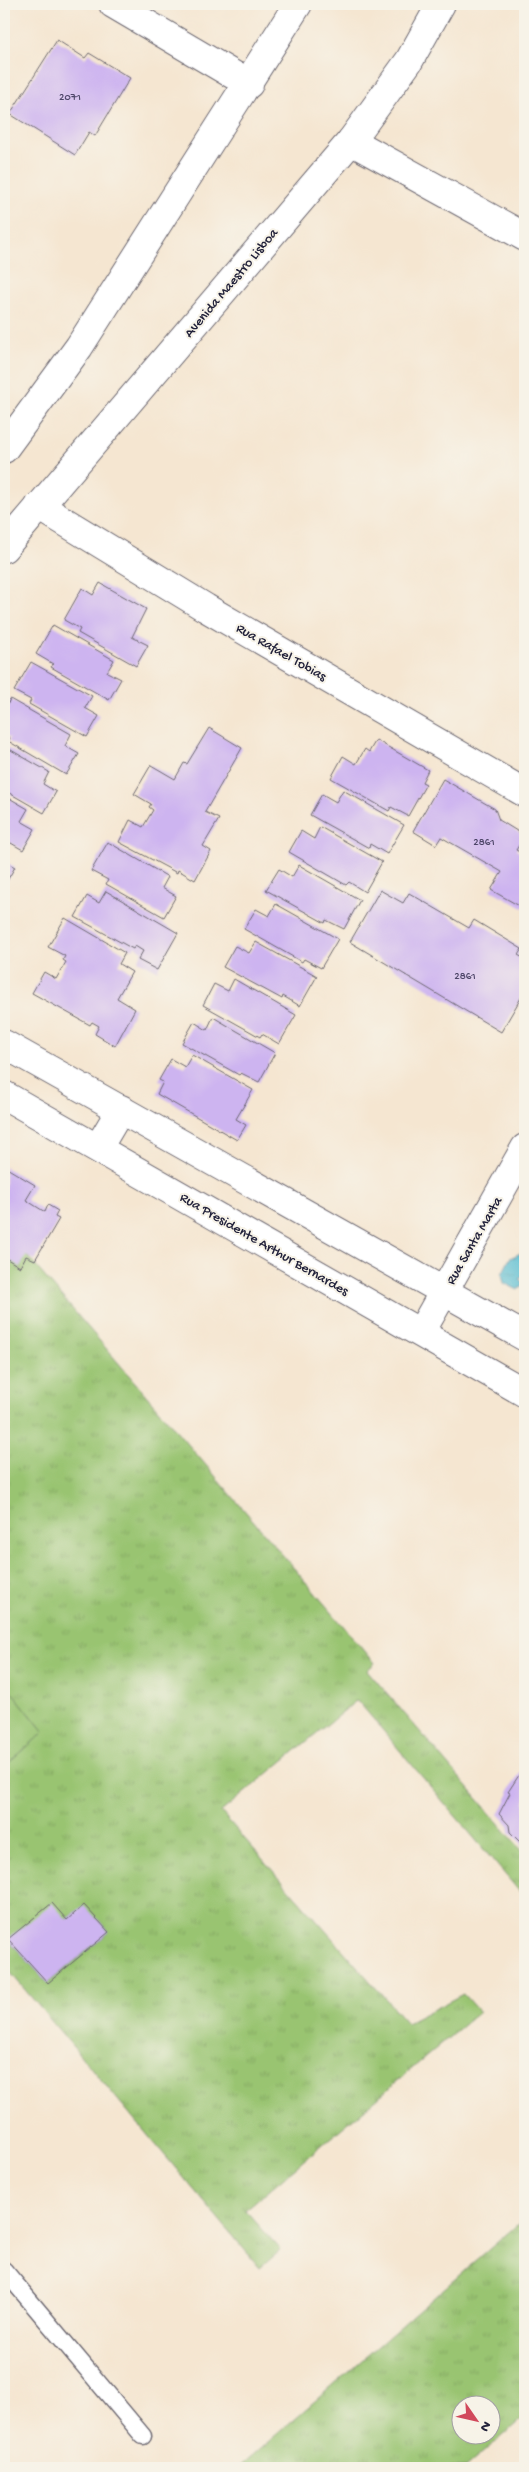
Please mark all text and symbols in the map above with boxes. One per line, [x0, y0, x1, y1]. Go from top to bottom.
house number: 2071 [59, 92, 81, 104]
street label: Avenida Maestro Lisboa [181, 225, 283, 342]
street label: Rua Rafael Tobias [232, 620, 330, 686]
house number: 2861 [473, 837, 495, 849]
house number: 2861 [454, 971, 476, 983]
street label: Rua Presidente Arthur Bernardes [176, 1190, 352, 1301]
street label: Rua Santa Marta [443, 1193, 508, 1288]
north arrow [452, 2394, 502, 2444]
text: N [475, 2417, 494, 2434]

